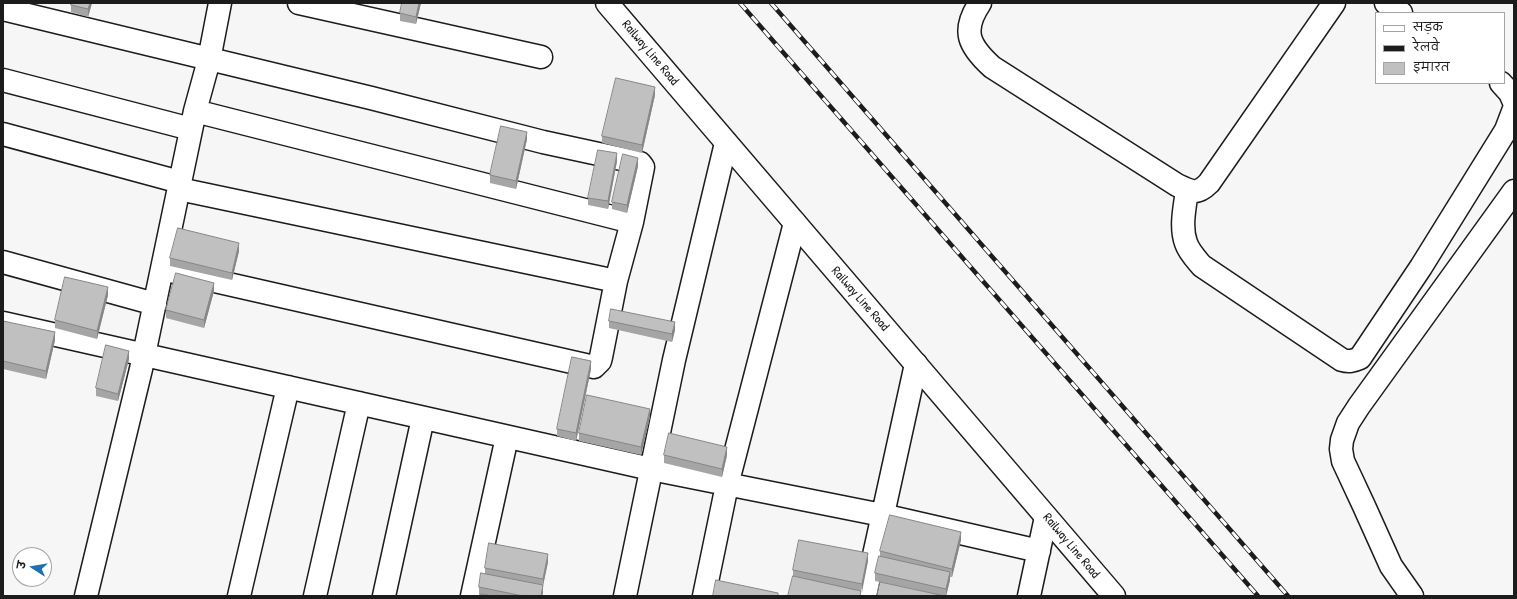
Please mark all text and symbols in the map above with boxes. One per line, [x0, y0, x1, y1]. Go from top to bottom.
legend [1375, 12, 1505, 84]
street label: Railway Line Road [618, 17, 682, 89]
text: सड़क [1413, 18, 1443, 35]
text: रेलवे [1413, 38, 1439, 55]
text: इमारत [1413, 58, 1450, 75]
street label: Railway Line Road [828, 264, 892, 334]
street label: Railway Line Road [1039, 510, 1103, 582]
north arrow [12, 547, 52, 587]
text: उ [14, 560, 29, 570]

